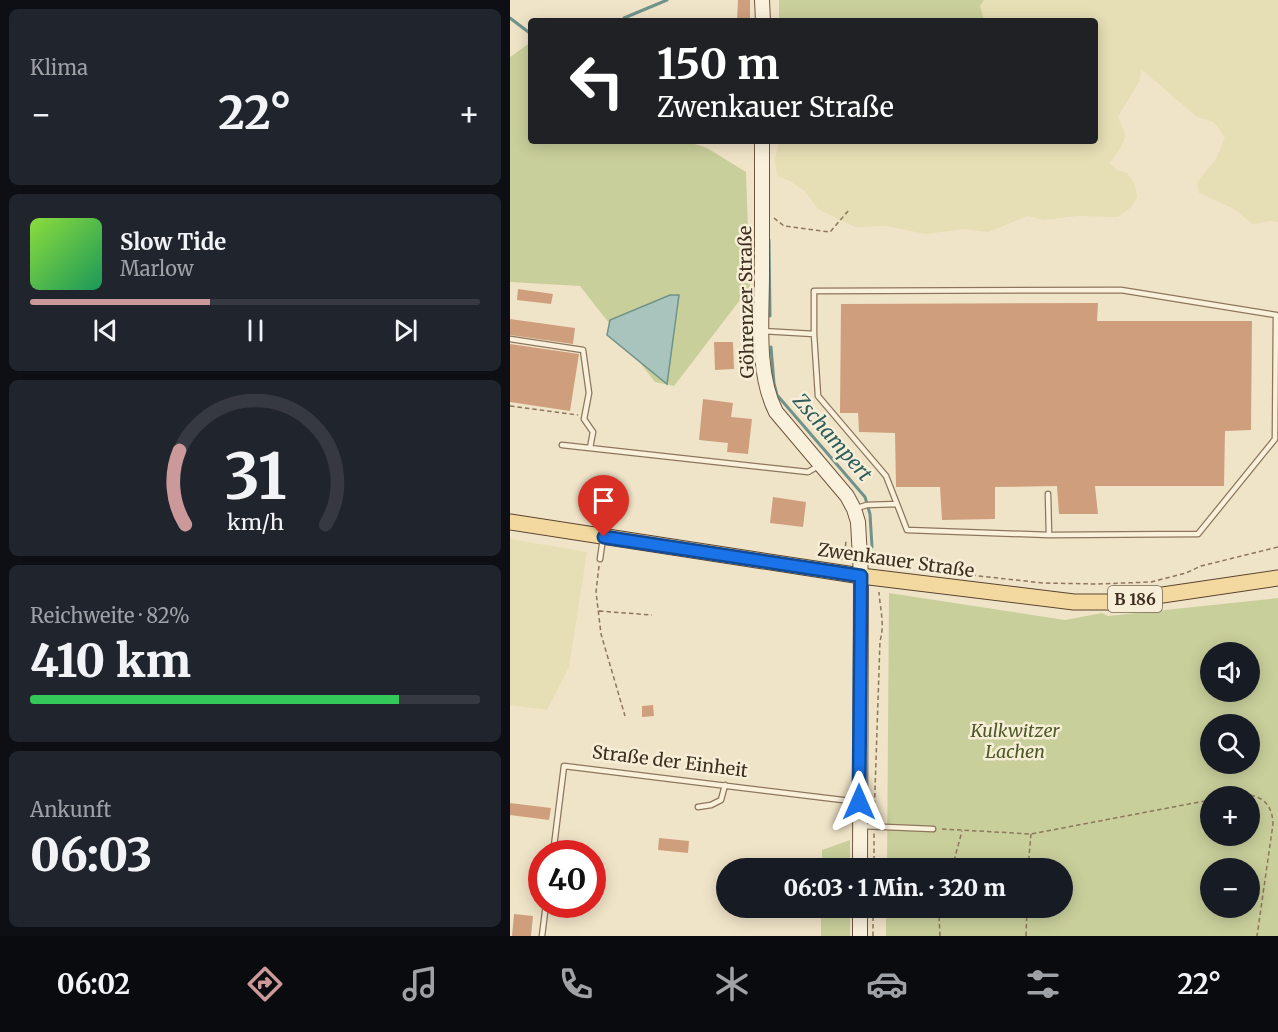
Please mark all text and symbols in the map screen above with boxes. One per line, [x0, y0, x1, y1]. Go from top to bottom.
text: 150 m [657, 38, 779, 90]
icon: left [558, 42, 636, 120]
text: Klima [30, 55, 88, 80]
text: 22° [218, 85, 292, 141]
text: Zwenkauer Straße [657, 90, 894, 124]
text: − [30, 94, 52, 135]
text: + [458, 94, 480, 135]
street label: Göhrenzer Straße [733, 225, 759, 379]
text: Slow Tide [120, 228, 226, 256]
text: Marlow [120, 256, 194, 281]
icon: previous [89, 314, 122, 347]
icon: pause [239, 314, 272, 347]
icon: next [389, 314, 422, 347]
water label: Zschampert [788, 387, 878, 486]
text: 31 [224, 438, 286, 516]
pin [578, 475, 629, 537]
icon: arrive [587, 484, 620, 517]
text: km/h [227, 509, 283, 536]
street label: Zwenkauer Straße [816, 538, 976, 582]
road number: B 186 [1108, 586, 1162, 612]
text: Reichweite · 82% [30, 603, 190, 628]
text: 410 km [30, 633, 191, 689]
map controls [1200, 642, 1260, 918]
button: sound [1200, 642, 1260, 702]
button: search [1200, 714, 1260, 774]
park label: Kulkwitzer Lachen [969, 719, 1060, 763]
street label: Straße der Einheit [591, 740, 749, 782]
position arrow [827, 770, 891, 834]
button: + [1200, 786, 1260, 846]
text: Ankunft [30, 797, 111, 822]
text: 06:03 [30, 827, 152, 883]
speed limit sign: 40 [528, 840, 606, 918]
button: − [1200, 858, 1260, 918]
text: 06:03 · 1 Min. · 320 m [783, 874, 1006, 902]
icon: directions [244, 963, 286, 1005]
icon: music [399, 963, 441, 1005]
icon: phone [555, 963, 597, 1005]
icon: climate [711, 963, 753, 1005]
icon: car [866, 963, 908, 1005]
icon: filters [1022, 963, 1064, 1005]
text: 06:02 [57, 967, 130, 1001]
text: 22° [1177, 967, 1221, 1001]

